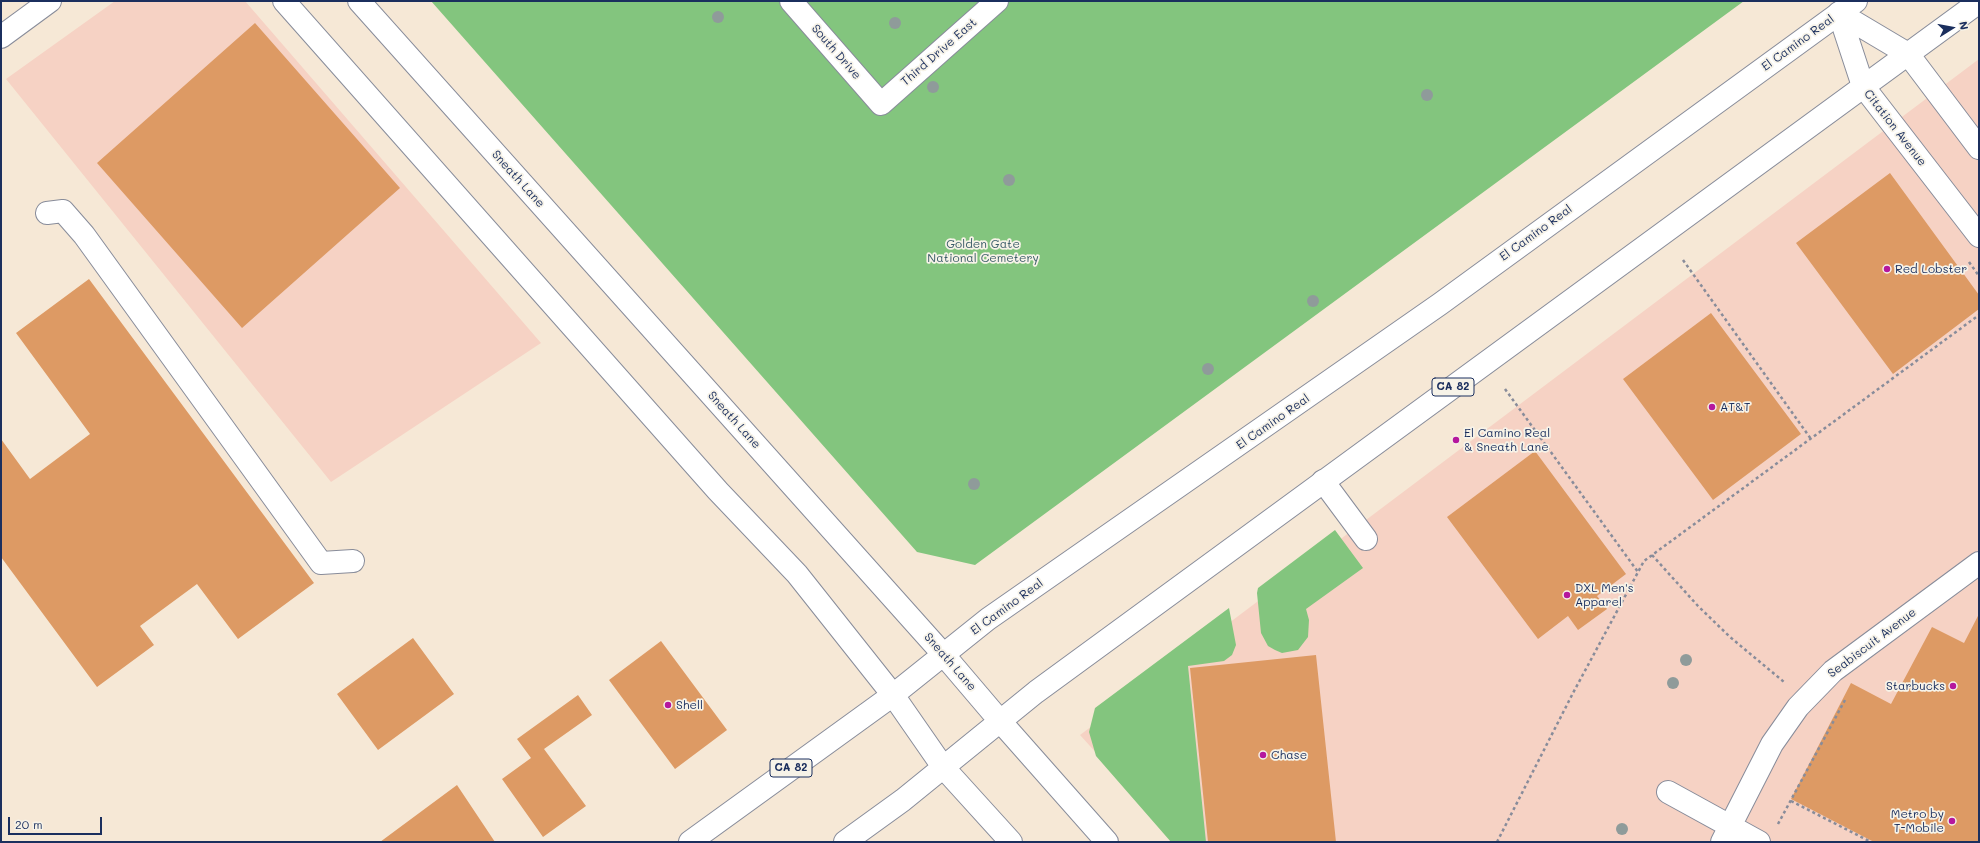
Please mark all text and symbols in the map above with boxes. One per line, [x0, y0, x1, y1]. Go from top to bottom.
north arrow [1932, 8, 1972, 48]
street label: El Camino Real [1759, 12, 1837, 74]
street label: Third Drive East [898, 15, 980, 89]
text: N [1956, 20, 1972, 31]
street label: South Drive [808, 22, 864, 82]
street label: Citation Avenue [1861, 87, 1929, 169]
street label: Sneath Lane [489, 147, 547, 211]
street label: El Camino Real [1497, 202, 1575, 264]
park label: Golden Gate National Cemetery [927, 237, 1039, 265]
place label: Red Lobster [1895, 262, 1967, 276]
marker: Red Lobster [1882, 264, 1892, 274]
road number: CA 82 [1432, 378, 1474, 396]
street label: Sneath Lane [705, 388, 763, 452]
street label: El Camino Real [1234, 391, 1312, 453]
place label: AT&T [1720, 400, 1750, 414]
marker: AT&T [1707, 402, 1717, 412]
place label: El Camino Real & Sneath Lane [1464, 426, 1550, 454]
marker: El Camino Real & Sneath Lane [1451, 435, 1461, 445]
street label: El Camino Real [968, 576, 1046, 638]
place label: DXL Men's Apparel [1575, 581, 1633, 609]
marker: DXL Men's Apparel [1562, 590, 1572, 600]
street label: Seabiscuit Avenue [1825, 605, 1919, 681]
street label: Sneath Lane [921, 630, 979, 694]
place label: Starbucks [1886, 679, 1945, 693]
marker: Starbucks [1948, 681, 1958, 691]
place label: Shell [676, 698, 703, 712]
marker: Shell [663, 700, 673, 710]
place label: Chase [1271, 748, 1307, 762]
marker: Chase [1258, 750, 1268, 760]
road number: CA 82 [770, 759, 812, 777]
place label: Metro by T-Mobile [1891, 807, 1944, 835]
scale bar [10, 809, 104, 835]
text: 20 m [15, 816, 43, 832]
marker: Metro by T-Mobile [1947, 816, 1957, 826]

